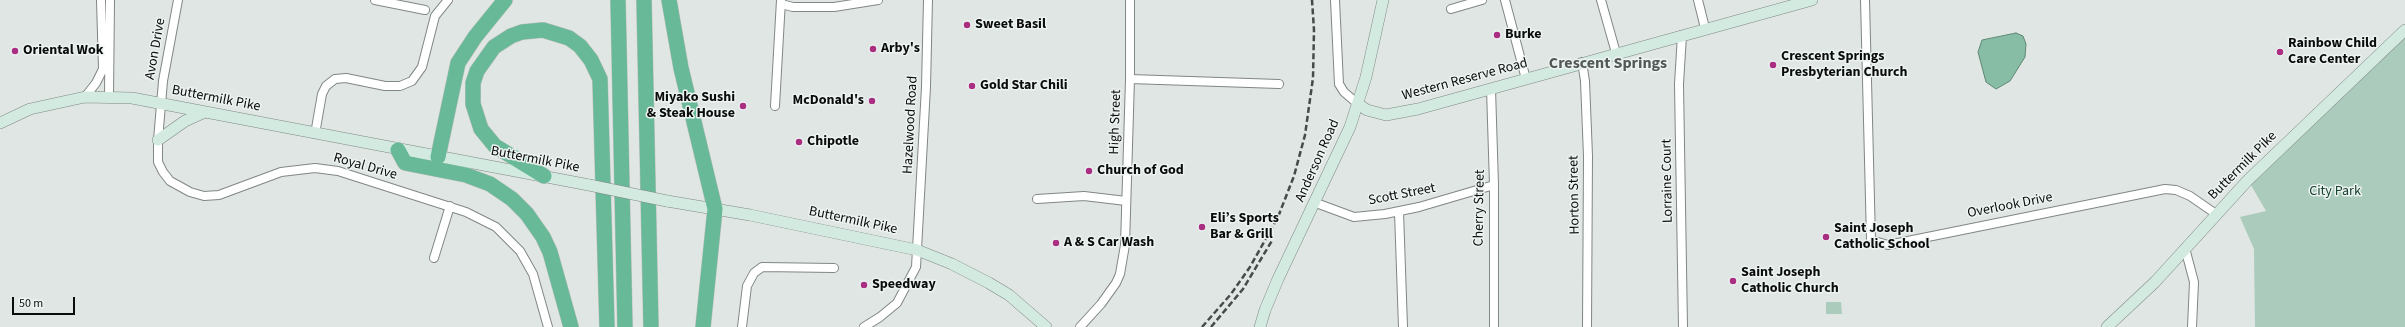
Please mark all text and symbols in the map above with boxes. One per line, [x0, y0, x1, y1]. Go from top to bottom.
street label: Avon Drive [142, 17, 170, 81]
place label: Sweet Basil [975, 17, 1046, 33]
marker: Sweet Basil [962, 20, 972, 30]
place label: Burke [1505, 27, 1542, 43]
marker: Burke [1492, 30, 1502, 40]
place label: Rainbow Child Care Center [2288, 36, 2377, 68]
place label: Arby's [881, 41, 920, 57]
place label: Oriental Wok [23, 43, 103, 59]
marker: Arby's [868, 44, 878, 54]
marker: Oriental Wok [10, 46, 20, 56]
marker: Rainbow Child Care Center [2275, 47, 2285, 57]
place label: Crescent Springs Presbyterian Church [1781, 49, 1907, 82]
district label: Crescent Springs [1549, 54, 1667, 74]
street label: Western Reserve Road [1400, 55, 1530, 105]
marker: Crescent Springs Presbyterian Church [1768, 60, 1778, 70]
street label: Hazelwood Road [900, 75, 922, 175]
place label: Gold Star Chili [980, 78, 1068, 94]
marker: Gold Star Chili [967, 81, 977, 91]
street label: Buttermilk Pike [170, 82, 262, 116]
street label: High Street [1106, 89, 1126, 155]
place label: Miyako Sushi & Steak House [647, 90, 735, 122]
place label: McDonald's [793, 93, 864, 109]
marker: McDonald's [867, 96, 877, 106]
marker: Miyako Sushi & Steak House [738, 101, 748, 111]
street label: Anderson Road [1292, 117, 1344, 205]
street label: Buttermilk Pike [2205, 128, 2281, 204]
place label: Chipotle [807, 134, 859, 150]
marker: Chipotle [794, 137, 804, 147]
street label: Lorraine Court [1659, 139, 1677, 223]
street label: Buttermilk Pike [489, 143, 581, 177]
street label: Royal Drive [331, 150, 399, 184]
street label: Horton Street [1566, 155, 1584, 235]
place label: Church of God [1097, 163, 1184, 179]
marker: Church of God [1084, 166, 1094, 176]
street label: Cherry Street [1471, 169, 1489, 247]
street label: Scott Street [1367, 180, 1437, 210]
park label: City Park [2309, 184, 2361, 200]
street label: Overlook Drive [1966, 190, 2054, 222]
street label: Buttermilk Pike [807, 203, 899, 239]
place label: Eli’s Sports Bar & Grill [1210, 211, 1279, 244]
place label: Saint Joseph Catholic School [1834, 221, 1929, 254]
marker: Eli’s Sports Bar & Grill [1197, 222, 1207, 232]
marker: Saint Joseph Catholic School [1821, 232, 1831, 242]
place label: A & S Car Wash [1064, 235, 1154, 251]
marker: A & S Car Wash [1051, 238, 1061, 248]
place label: Saint Joseph Catholic Church [1741, 265, 1839, 298]
marker: Saint Joseph Catholic Church [1728, 276, 1738, 286]
place label: Speedway [872, 277, 936, 293]
marker: Speedway [859, 280, 869, 290]
scale bar [14, 289, 77, 315]
text: 50 m [19, 295, 43, 312]

